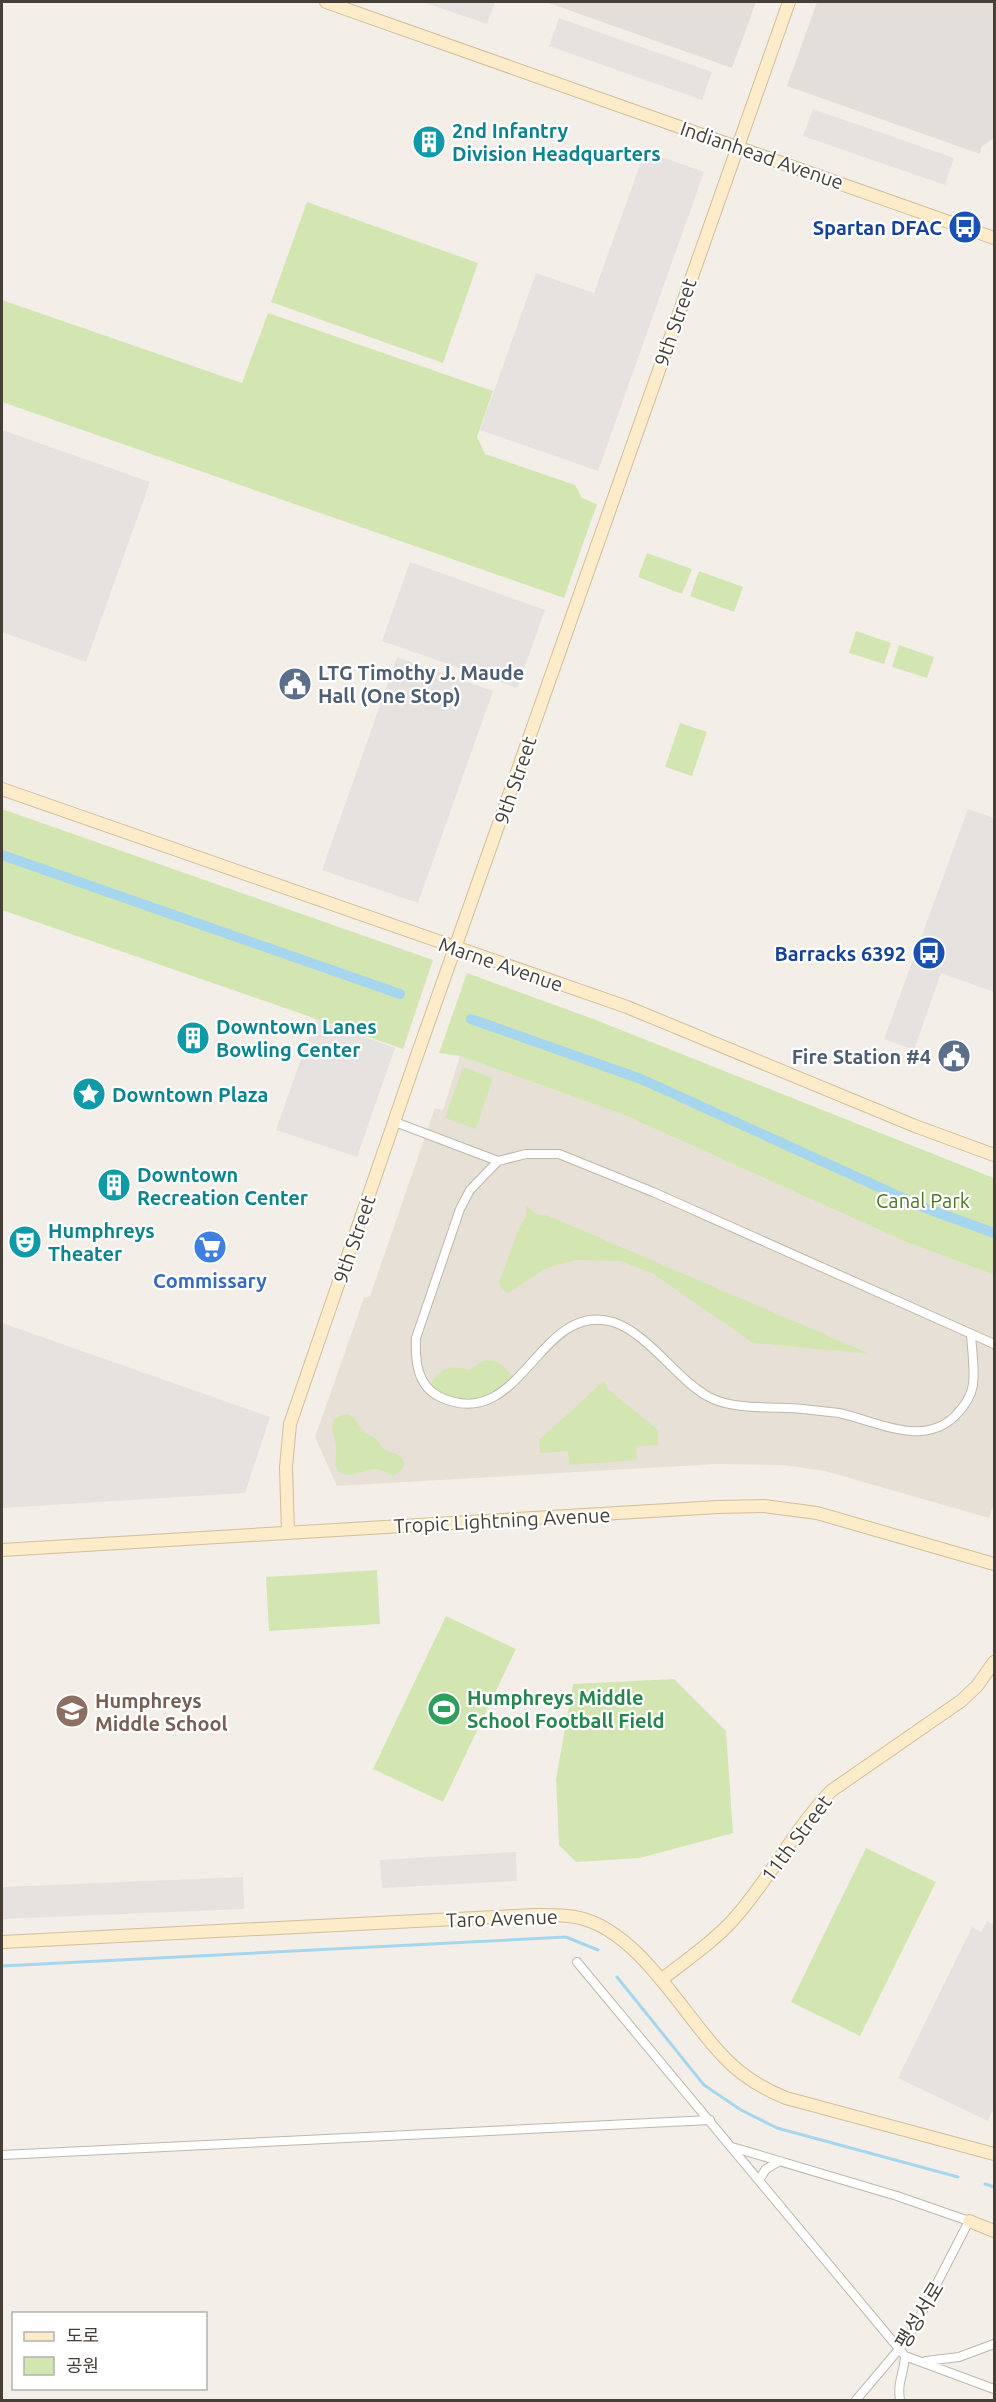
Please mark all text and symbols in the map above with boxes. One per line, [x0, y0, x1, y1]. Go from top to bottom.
street label: Indianhead Avenue [677, 116, 847, 194]
place label: 2nd Infantry Division Headquarters [452, 119, 661, 165]
building icon: 2nd Infantry Division Headquarters [411, 124, 447, 160]
bus stop icon: Spartan DFAC [947, 209, 983, 245]
place label: Spartan DFAC [813, 216, 942, 239]
street label: 9th Street [649, 275, 701, 369]
place label: LTG Timothy J. Maude Hall (One Stop) [318, 661, 524, 707]
public building icon: LTG Timothy J. Maude Hall (One Stop) [277, 666, 313, 702]
street label: 9th Street [489, 733, 541, 827]
street label: Marne Avenue [436, 932, 566, 996]
bus stop icon: Barracks 6392 [911, 935, 947, 971]
place label: Barracks 6392 [774, 942, 906, 965]
place label: Downtown Lanes Bowling Center [216, 1015, 377, 1061]
building icon: Downtown Lanes Bowling Center [175, 1020, 211, 1056]
public building icon: Fire Station #4 [936, 1038, 972, 1074]
place label: Fire Station #4 [792, 1045, 931, 1068]
place icon: Downtown Plaza [71, 1076, 107, 1112]
place label: Downtown Plaza [112, 1083, 268, 1106]
place label: Downtown Recreation Center [137, 1163, 309, 1209]
building icon: Downtown Recreation Center [96, 1167, 132, 1203]
park label: Canal Park [876, 1189, 970, 1212]
street label: 9th Street [328, 1192, 380, 1286]
place label: Humphreys Theater [48, 1219, 155, 1265]
theatre icon: Humphreys Theater [7, 1224, 43, 1260]
supermarket icon: Commissary [192, 1229, 228, 1265]
place label: Commissary [153, 1269, 267, 1292]
street label: Tropic Lightning Avenue [393, 1503, 611, 1537]
place label: Humphreys Middle School Football Field [467, 1686, 665, 1732]
place label: Humphreys Middle School [95, 1689, 228, 1735]
sports icon: Humphreys Middle School Football Field [426, 1691, 462, 1727]
school or university icon: Humphreys Middle School [54, 1693, 90, 1729]
street label: 11th Street [756, 1790, 836, 1886]
street label: Taro Avenue [446, 1905, 558, 1931]
street label: 팽성서로 [890, 2278, 948, 2352]
legend [12, 2312, 207, 2390]
text: 도로 [66, 2325, 99, 2345]
text: 공원 [66, 2355, 99, 2375]

